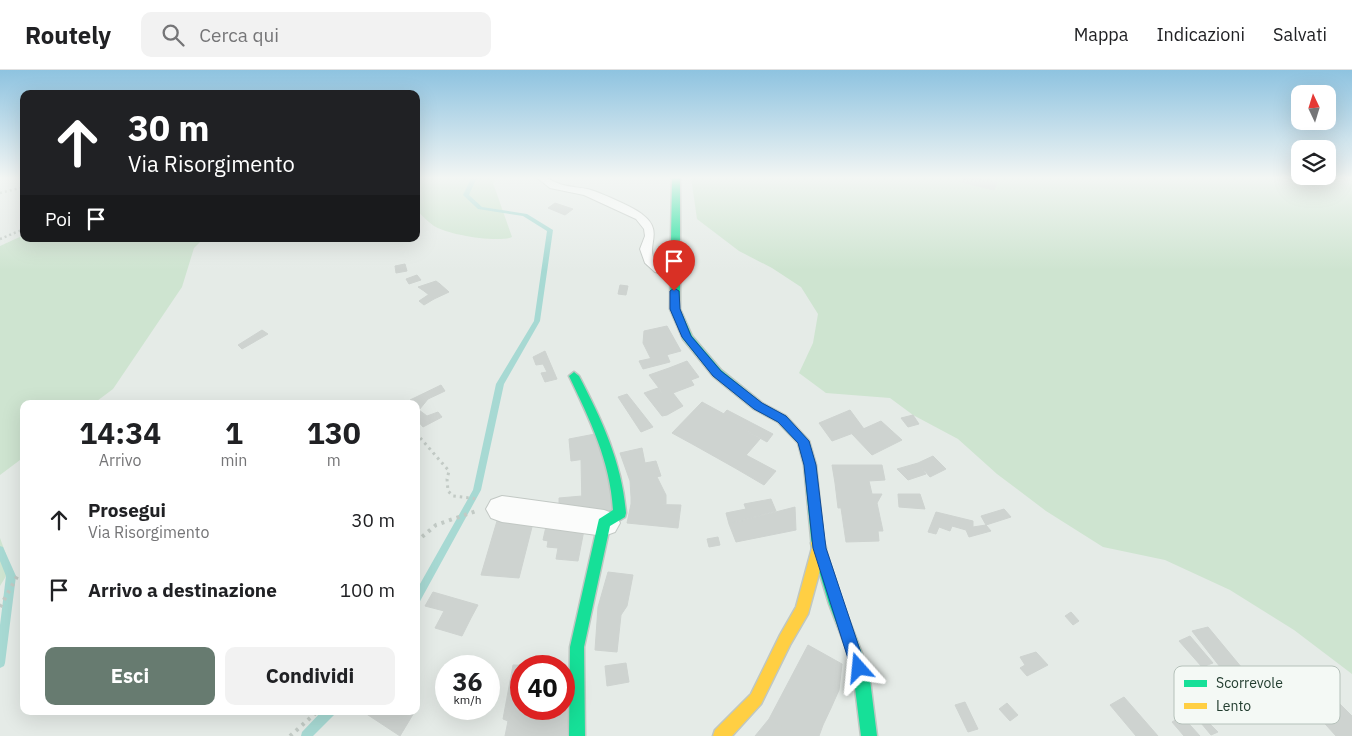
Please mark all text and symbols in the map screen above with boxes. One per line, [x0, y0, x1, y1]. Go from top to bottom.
search box [141, 12, 491, 57]
text: Routely [25, 19, 111, 51]
icon: search [159, 21, 187, 49]
text: Cerca qui [199, 23, 279, 47]
text: Mappa [1074, 23, 1128, 46]
text: Indicazioni [1156, 23, 1245, 46]
text: Salvati [1273, 23, 1327, 46]
north arrow [1291, 85, 1336, 130]
map controls [1291, 85, 1336, 185]
text: 30 m [128, 105, 210, 151]
icon: ahead [45, 110, 110, 175]
button: layers [1291, 140, 1336, 185]
text: Via Risorgimento [128, 149, 295, 178]
icon: arrive [82, 205, 110, 233]
text: Poi [45, 207, 72, 231]
pin [653, 240, 695, 291]
icon: arrive [660, 247, 688, 275]
text: 14:34 [79, 413, 161, 452]
text: 1 [225, 413, 243, 452]
text: 130 [307, 413, 361, 452]
text: Arrivo [99, 450, 142, 470]
text: min [220, 450, 247, 470]
text: m [327, 450, 341, 470]
text: Prosegui [88, 498, 166, 522]
icon: ahead [45, 506, 73, 534]
text: 30 m [351, 508, 395, 532]
text: Via Risorgimento [88, 522, 209, 542]
icon: arrive [45, 576, 73, 604]
text: Arrivo a destinazione [88, 578, 277, 602]
text: 100 m [340, 578, 395, 602]
position arrow [832, 641, 884, 693]
button: Esci [45, 647, 215, 705]
button: Condividi [225, 647, 395, 705]
speed limit sign: 40 [510, 655, 575, 720]
text: 36 [452, 665, 483, 698]
legend [1174, 666, 1340, 724]
text: Scorrevole [1216, 674, 1283, 692]
text: km/h [453, 692, 482, 707]
text: Lento [1216, 697, 1251, 715]

